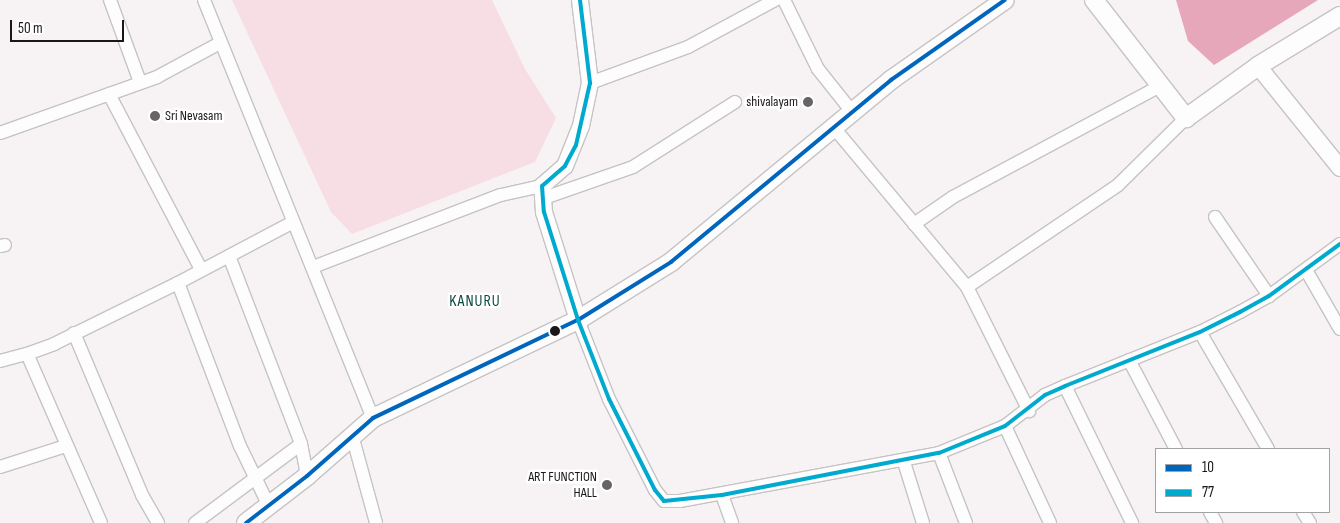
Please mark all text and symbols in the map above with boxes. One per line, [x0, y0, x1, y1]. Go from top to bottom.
scale bar [12, 10, 126, 42]
text: 50 m [18, 19, 43, 38]
place label: shivalayam [746, 94, 798, 110]
marker: shivalayam [802, 96, 814, 108]
place label: Sri Nevasam [165, 108, 222, 124]
marker: Sri Nevasam [149, 110, 161, 122]
district label: KANURU [449, 292, 501, 312]
unlabelled marker [550, 326, 560, 336]
legend [1155, 448, 1330, 513]
text: 10 [1202, 458, 1214, 477]
place label: ART FUNCTION HALL [528, 469, 597, 502]
marker: ART FUNCTION HALL [601, 479, 613, 491]
text: 77 [1202, 483, 1214, 502]

